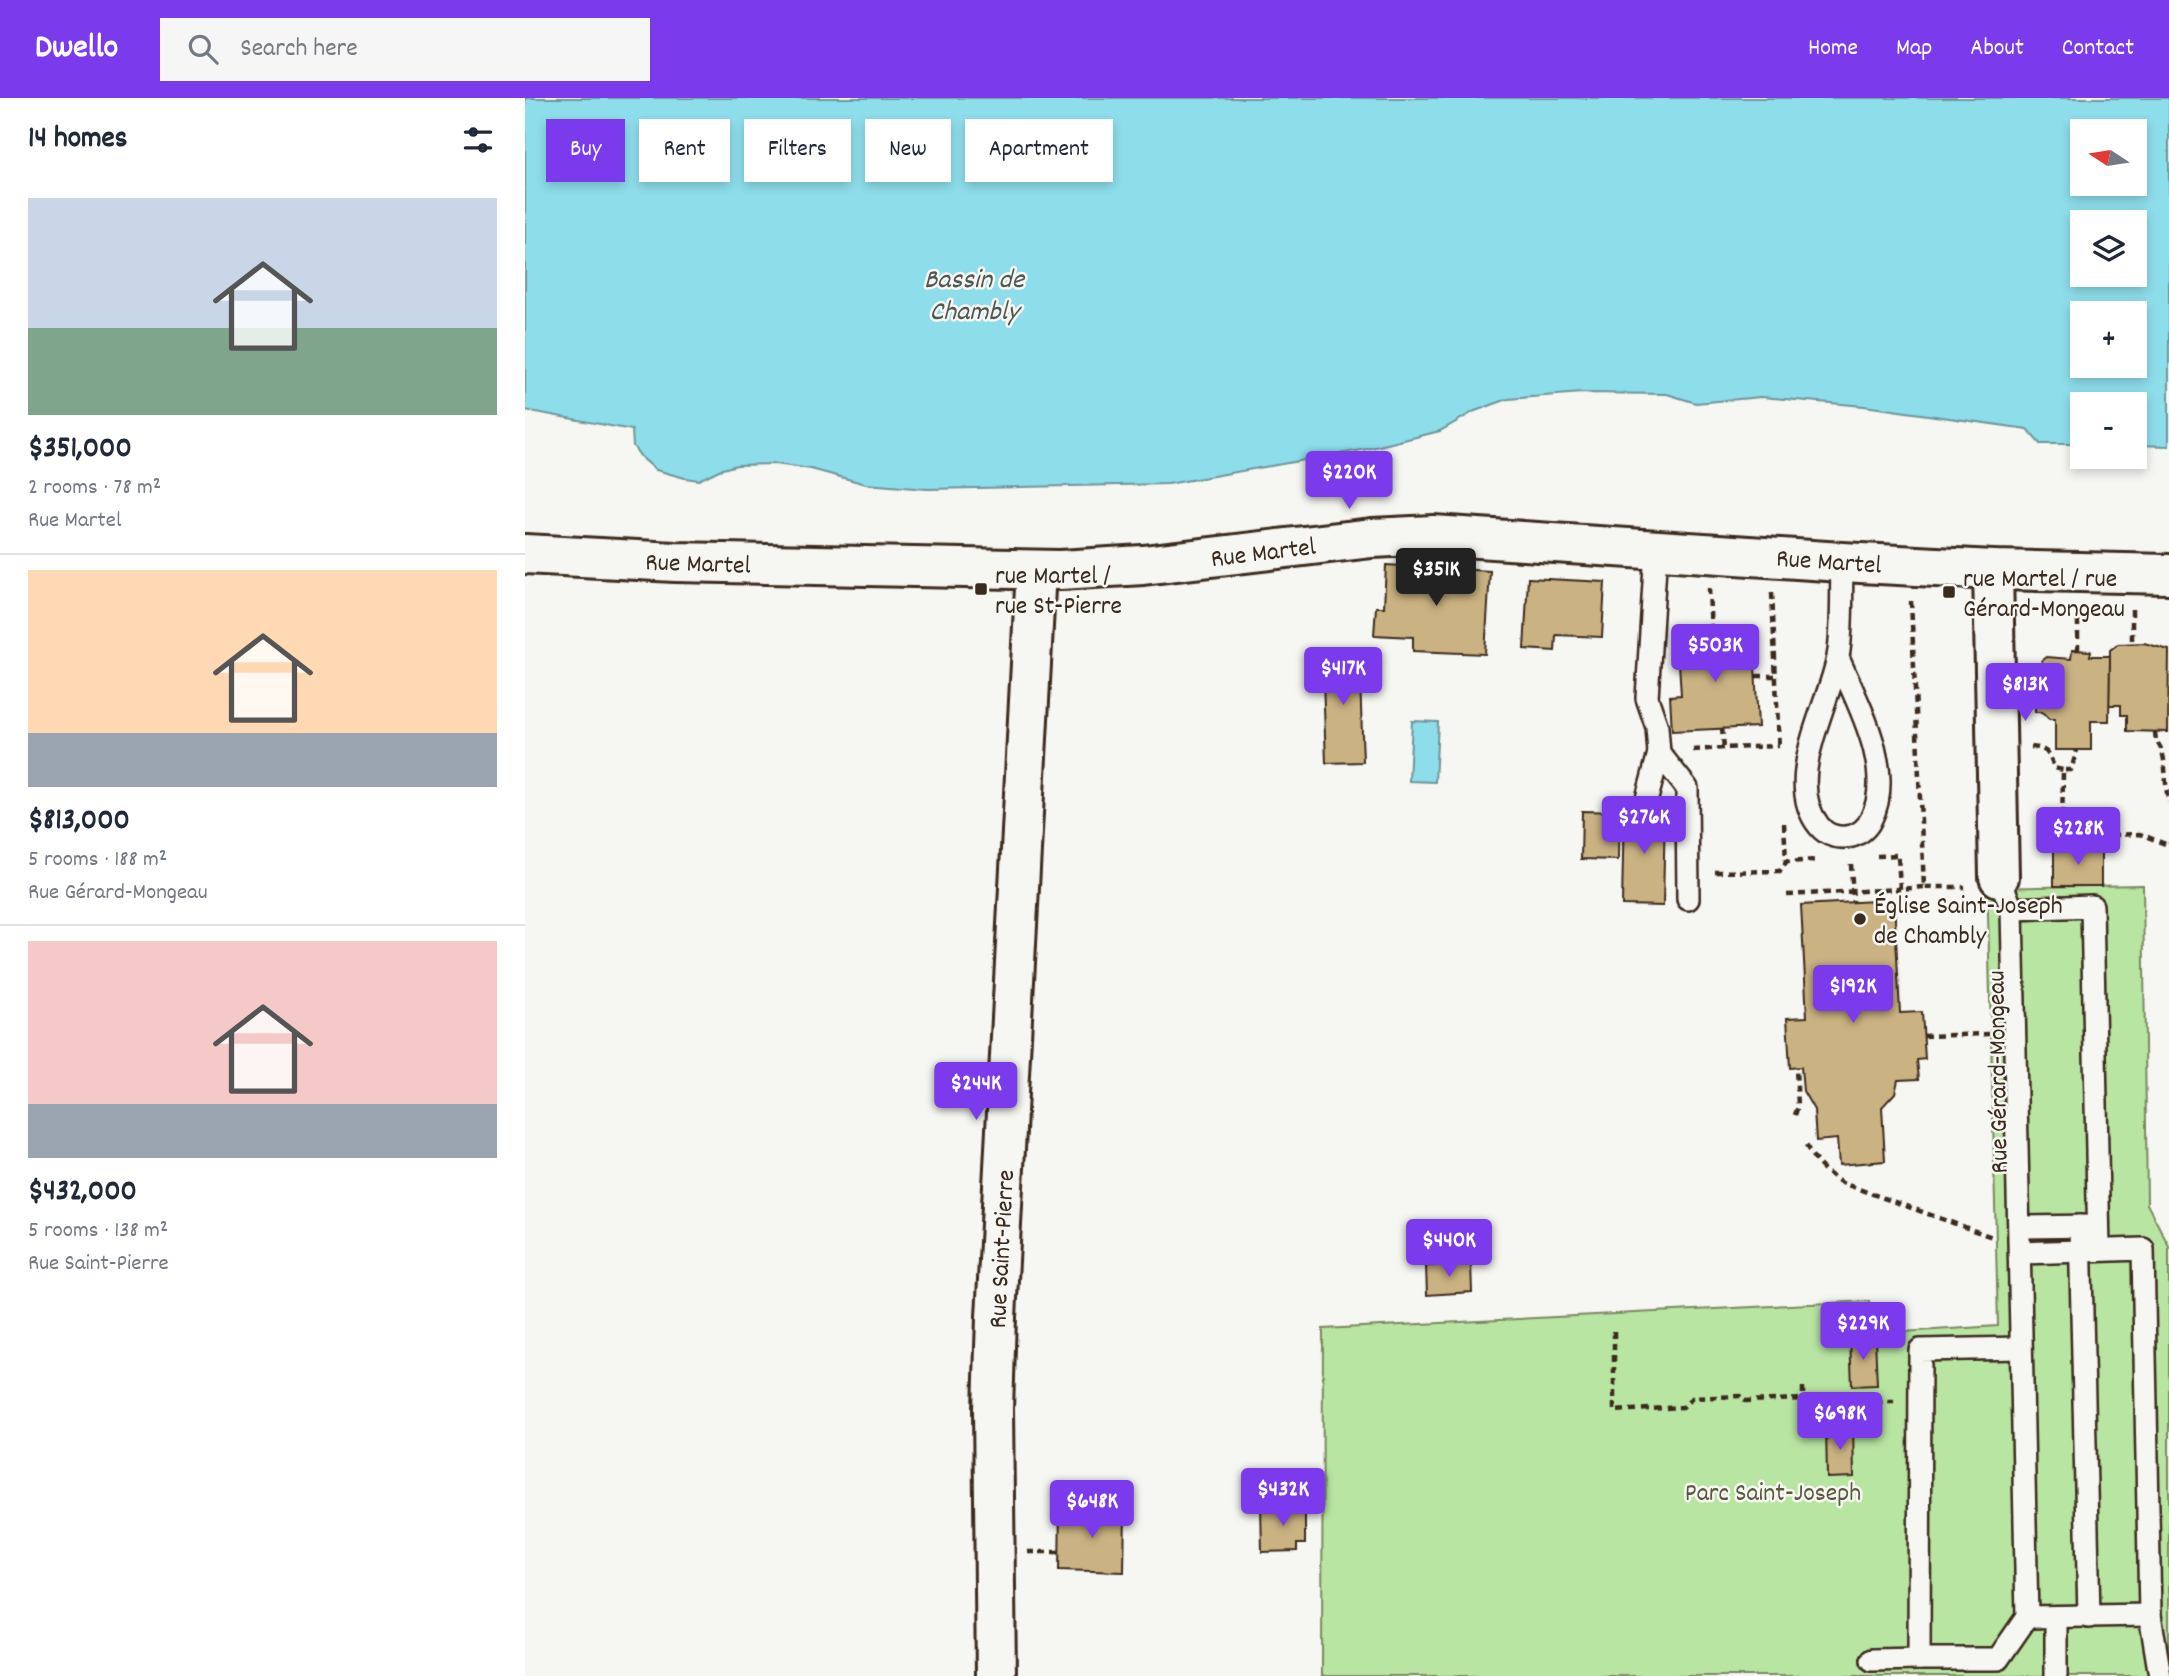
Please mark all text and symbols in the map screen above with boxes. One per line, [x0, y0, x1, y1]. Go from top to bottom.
search box [160, 18, 650, 81]
text: Dwello [35, 26, 118, 73]
icon: search [184, 30, 222, 68]
text: Search here [240, 31, 358, 68]
text: Home [1808, 32, 1858, 66]
text: Map [1896, 32, 1932, 66]
text: About [1970, 32, 2024, 66]
text: Contact [2062, 32, 2134, 66]
text: 14 homes [28, 119, 127, 162]
chip: Buy [546, 119, 625, 182]
chip: Rent [639, 119, 730, 182]
chip: Filters [744, 119, 851, 182]
chip: New [865, 119, 951, 182]
chip: Apartment [965, 119, 1113, 182]
north arrow [2070, 119, 2147, 196]
map controls [2070, 119, 2147, 469]
icon: filters [459, 121, 497, 159]
button: layers [2070, 210, 2147, 287]
icon: home [200, 243, 326, 369]
water label: Bassin de Chambly [924, 262, 1026, 334]
button: + [2070, 301, 2147, 378]
button: − [2070, 392, 2147, 469]
text: $351,000 [28, 429, 132, 472]
pin: $220K [1300, 452, 1398, 511]
text: $220K [1322, 457, 1376, 490]
text: 2 rooms · 78 m² [28, 472, 161, 505]
text: Rue Martel [28, 505, 121, 538]
street label: Rue Martel [1209, 530, 1318, 579]
street label: Rue Martel [1775, 541, 1883, 586]
street label: Rue Martel [644, 545, 751, 586]
pin: $351K [1387, 548, 1485, 608]
text: $351K [1412, 554, 1460, 587]
place label: rue Martel / rue St-Pierre [995, 559, 1122, 626]
place label: rue Martel / rue Gérard-Mongeau [1963, 562, 2125, 629]
marker: rue Martel / rue St-Pierre [973, 581, 989, 597]
marker: rue Martel / rue Gérard-Mongeau [1941, 584, 1957, 600]
icon: home [200, 615, 326, 741]
pin: $503K [1666, 624, 1764, 684]
text: $503K [1687, 630, 1743, 663]
pin: $417K [1294, 648, 1392, 707]
text: $417K [1320, 653, 1366, 686]
pin: $813K [1976, 664, 2074, 723]
text: $813K [2002, 669, 2048, 702]
pin: $276K [1595, 796, 1693, 856]
text: $813,000 [28, 801, 130, 844]
text: $276K [1618, 802, 1670, 835]
pin: $228K [2029, 808, 2127, 867]
text: $228K [2052, 813, 2104, 846]
text: 5 rooms · 188 m² [28, 844, 167, 877]
text: Rue Gérard-Mongeau [28, 877, 208, 910]
place label: Église Saint-Joseph de Chambly [1874, 889, 2063, 956]
marker: Église Saint-Joseph de Chambly [1852, 911, 1868, 927]
pin: $192K [1804, 965, 1902, 1025]
street label: Rue Gérard-Mongeau [1979, 970, 2020, 1174]
text: $192K [1829, 971, 1877, 1004]
icon: home [200, 986, 326, 1112]
pin: $244K [927, 1062, 1025, 1122]
text: $244K [950, 1068, 1002, 1101]
street label: Rue Saint-Pierre [981, 1169, 1026, 1330]
text: $432,000 [28, 1172, 137, 1215]
text: 5 rooms · 138 m² [28, 1215, 168, 1248]
pin: $440K [1400, 1220, 1498, 1279]
text: $440K [1422, 1225, 1476, 1258]
text: Rue Saint-Pierre [28, 1248, 169, 1281]
pin: $229K [1814, 1302, 1912, 1362]
text: $229K [1837, 1308, 1889, 1341]
pin: $698K [1791, 1392, 1889, 1452]
text: $698K [1813, 1398, 1867, 1431]
pin: $432K [1234, 1468, 1332, 1528]
text: $432K [1257, 1474, 1309, 1507]
park label: Parc Saint-Joseph [1685, 1476, 1861, 1513]
pin: $648K [1043, 1480, 1141, 1540]
text: $648K [1066, 1486, 1118, 1519]

